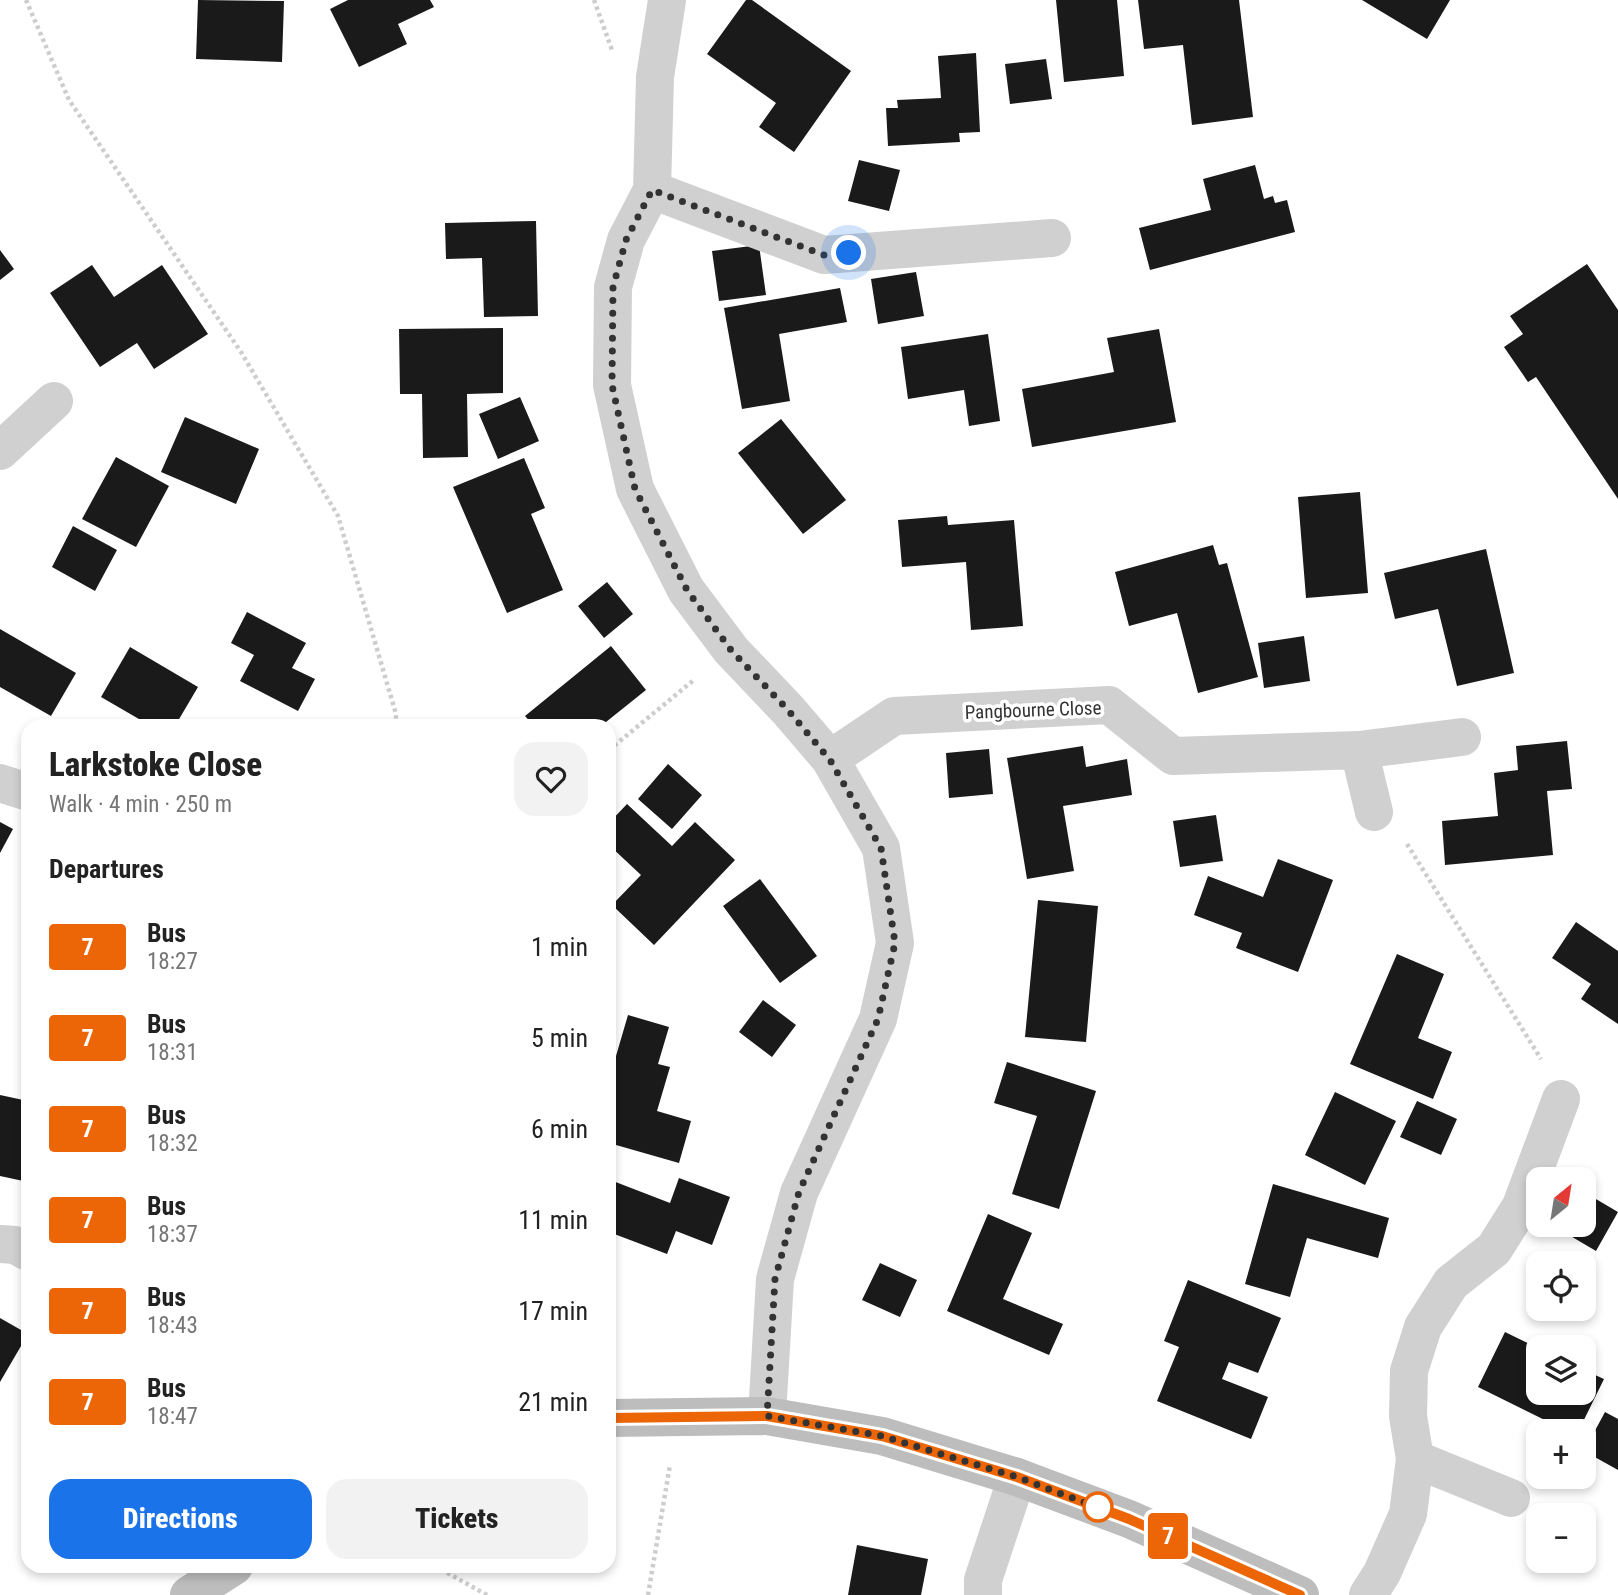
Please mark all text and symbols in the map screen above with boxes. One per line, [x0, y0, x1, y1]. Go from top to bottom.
your location [831, 235, 866, 270]
street label: Pangbourne Close [964, 696, 1102, 724]
button: heart [514, 742, 588, 816]
text: Larkstoke Close [49, 745, 262, 784]
text: Walk · 4 min · 250 m [49, 791, 232, 818]
text: Departures [49, 854, 164, 884]
text: Bus [147, 918, 186, 948]
text: 1 min [531, 932, 588, 962]
text: 7 [81, 933, 94, 961]
text: 18:27 [147, 948, 198, 975]
text: Bus [147, 1009, 186, 1039]
text: 5 min [531, 1023, 588, 1053]
text: 7 [81, 1024, 94, 1052]
text: 18:31 [147, 1039, 198, 1066]
text: Bus [147, 1100, 186, 1130]
text: 6 min [531, 1114, 588, 1144]
text: 7 [81, 1115, 94, 1143]
text: 18:32 [147, 1130, 198, 1157]
north arrow [1526, 1167, 1596, 1237]
map controls [1526, 1167, 1596, 1573]
text: Bus [147, 1191, 186, 1221]
text: 11 min [518, 1205, 588, 1235]
text: 7 [81, 1206, 94, 1234]
text: 18:37 [147, 1221, 198, 1248]
button: locate [1526, 1251, 1596, 1321]
text: Bus [147, 1282, 186, 1312]
text: 17 min [518, 1296, 588, 1326]
text: 7 [81, 1297, 94, 1325]
text: 18:43 [147, 1312, 198, 1339]
button: layers [1526, 1335, 1596, 1405]
text: Bus [147, 1373, 186, 1403]
text: 21 min [518, 1387, 588, 1417]
text: 7 [81, 1388, 94, 1416]
text: 18:47 [147, 1403, 198, 1430]
button: + [1526, 1419, 1596, 1489]
button: Directions [49, 1479, 312, 1559]
button: Tickets [326, 1479, 588, 1559]
unlabelled marker [1083, 1492, 1113, 1522]
button: − [1526, 1503, 1596, 1573]
line badge: 7 [1145, 1513, 1191, 1559]
text: 7 [1162, 1522, 1174, 1550]

